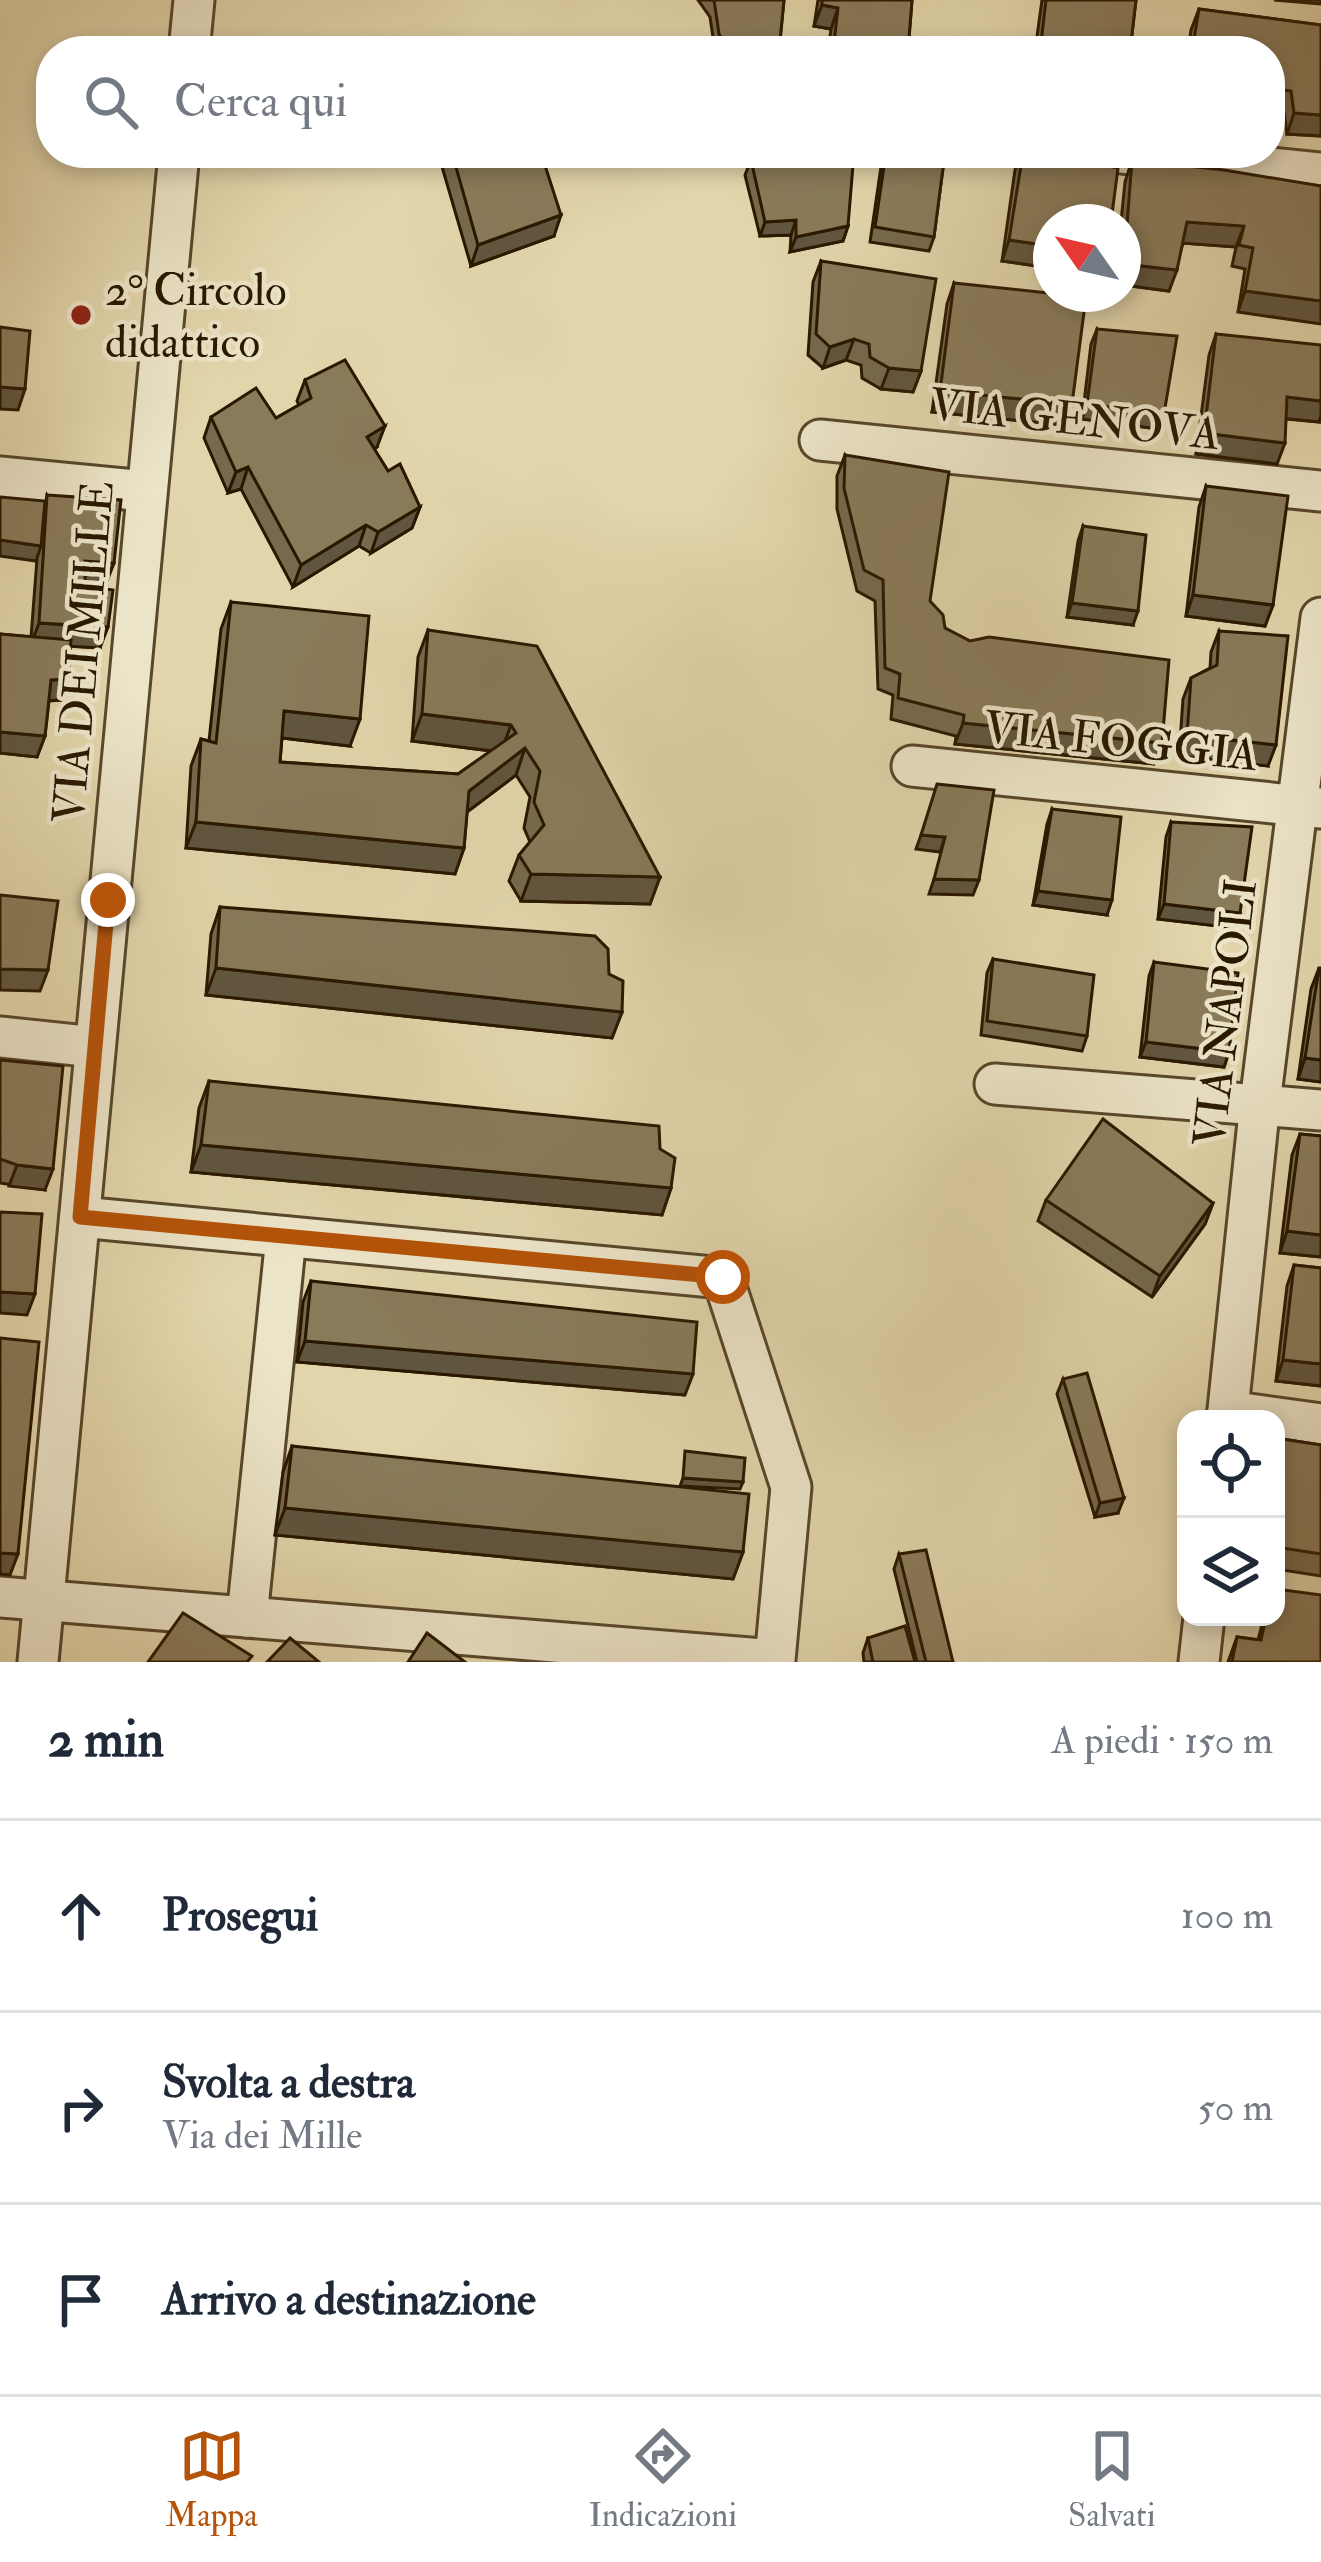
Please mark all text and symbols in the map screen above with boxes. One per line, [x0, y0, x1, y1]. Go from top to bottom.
search box [36, 36, 1285, 168]
icon: search [78, 69, 144, 135]
text: Cerca qui [174, 74, 347, 130]
north arrow [1033, 204, 1141, 312]
place label: 2° Circolo didattico [105, 263, 287, 371]
marker: 2° Circolo didattico [68, 302, 94, 328]
street label: VIA GENOVA [927, 377, 1223, 463]
street label: VIA DEI MILLE [41, 479, 127, 826]
street label: VIA FOGGIA [981, 700, 1261, 784]
route end [81, 873, 135, 927]
street label: VIA NAPOLI [1182, 876, 1270, 1150]
route start [696, 1250, 750, 1304]
map controls [1177, 1410, 1285, 1626]
button: locate [1177, 1410, 1285, 1518]
button: layers [1177, 1518, 1285, 1626]
text: 2 min [48, 1708, 164, 1772]
text: A piedi · 150 m [1051, 1716, 1273, 1765]
icon: ahead [48, 1883, 114, 1949]
text: Prosegui [162, 1888, 318, 1944]
text: 100 m [1181, 1891, 1273, 1940]
text: Svolta a destra [162, 2055, 415, 2111]
icon: right [48, 2075, 114, 2141]
text: 50 m [1198, 2083, 1273, 2132]
text: Via dei Mille [162, 2111, 362, 2160]
icon: arrive [48, 2267, 114, 2333]
text: Arrivo a destinazione [162, 2272, 536, 2328]
tab: Mappa [166, 2423, 258, 2536]
tab: Indicazioni [589, 2423, 737, 2536]
tab: Salvati [1068, 2423, 1155, 2536]

